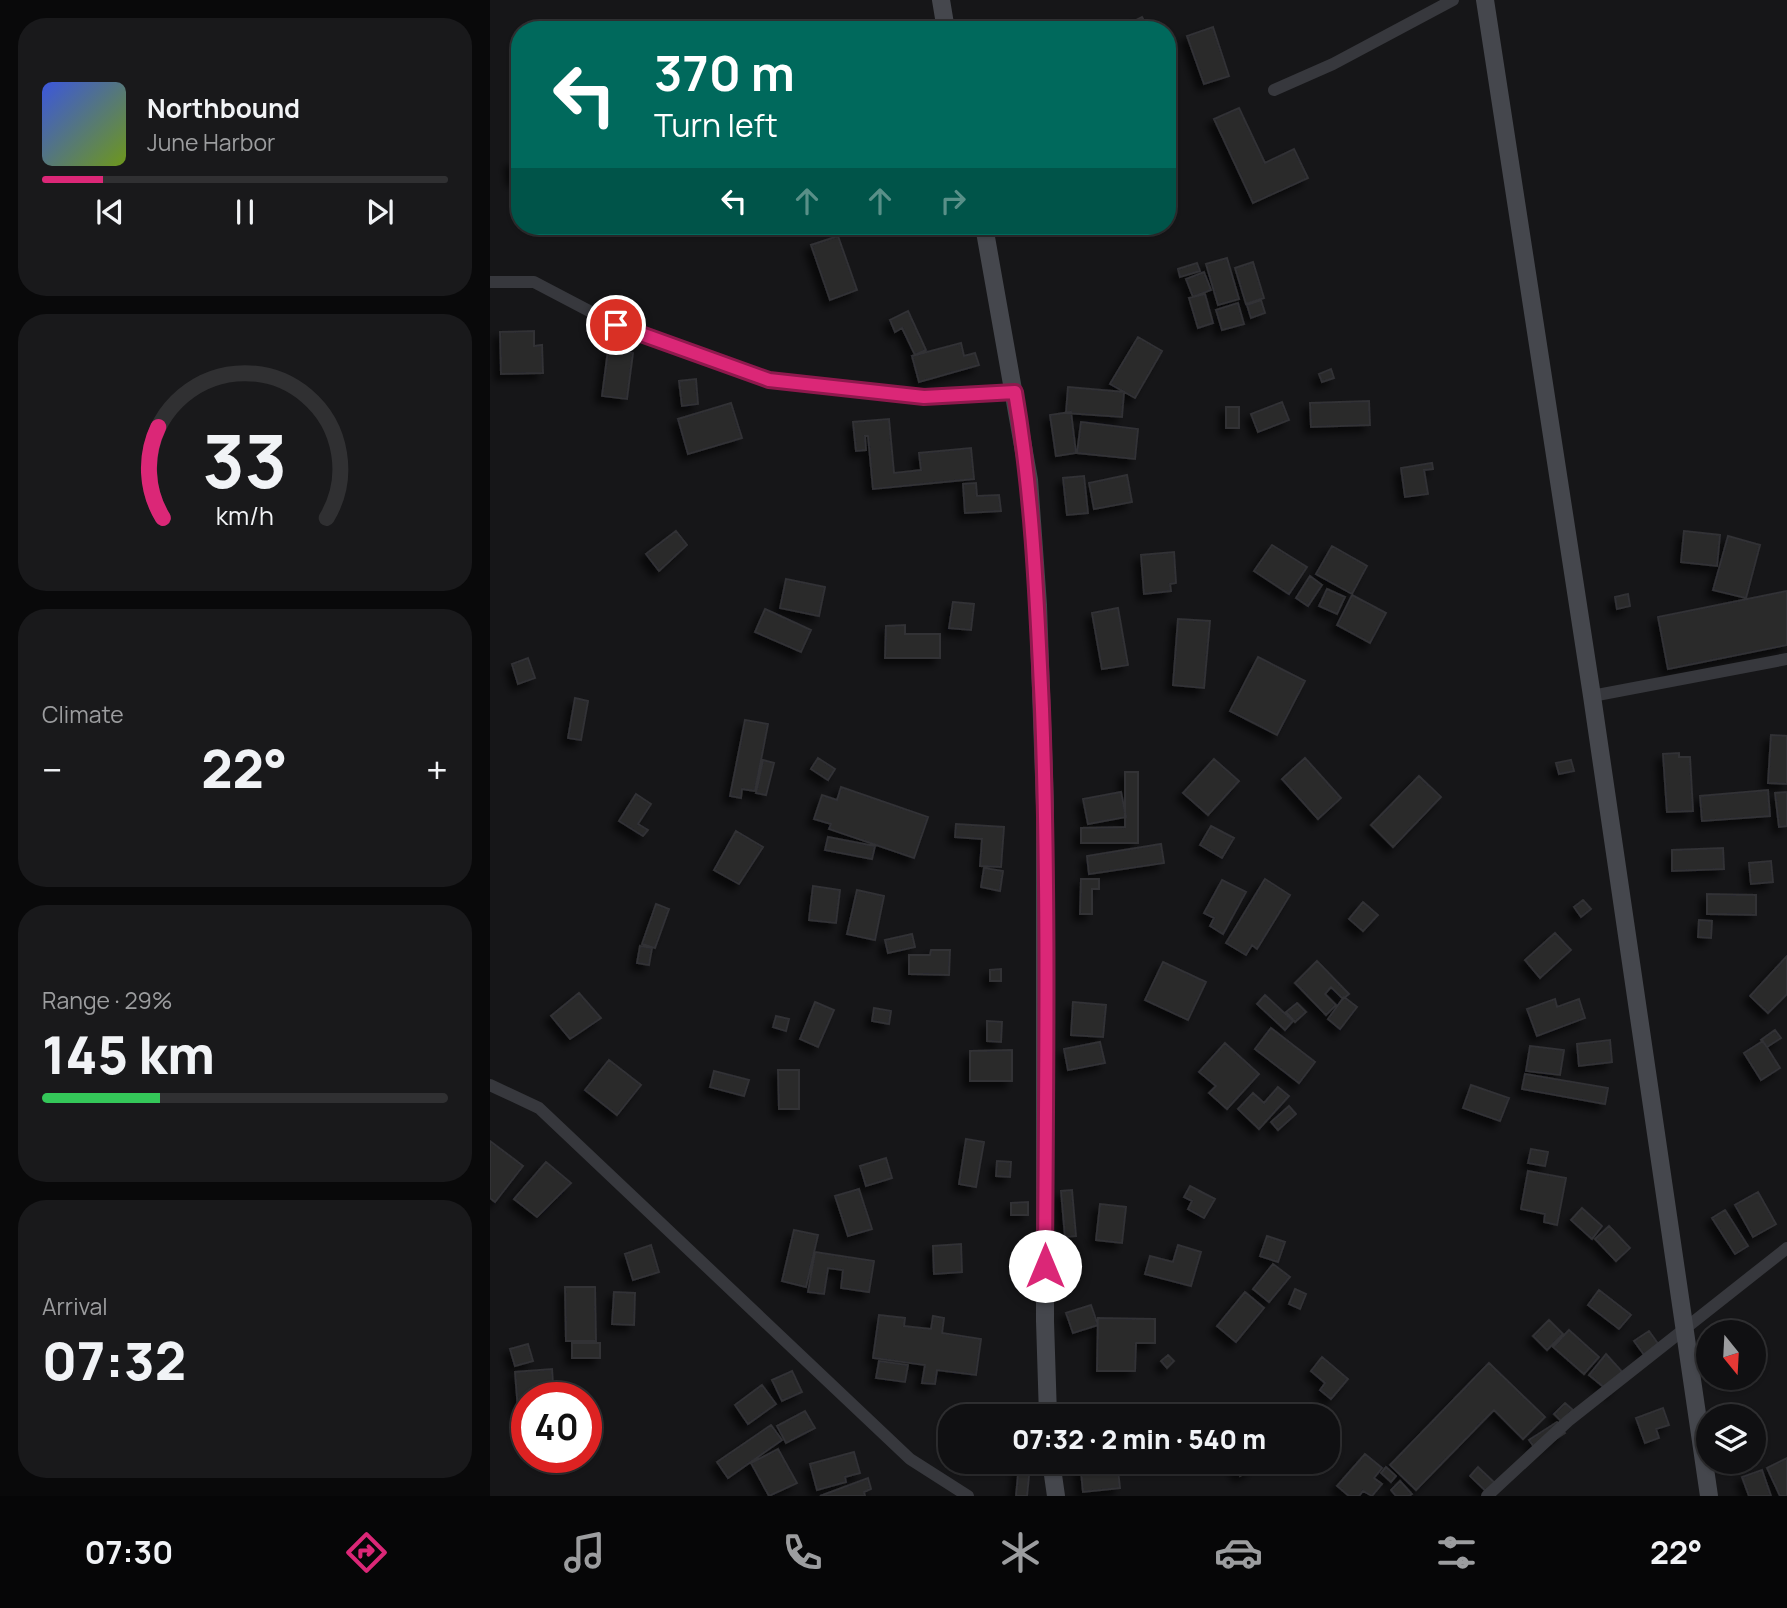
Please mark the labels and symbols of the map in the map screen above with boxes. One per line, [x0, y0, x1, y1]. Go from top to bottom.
pin [586, 295, 646, 355]
position arrow [1008, 1229, 1082, 1303]
north arrow [1696, 1320, 1766, 1390]
speed limit sign: 40 [511, 1382, 602, 1473]

